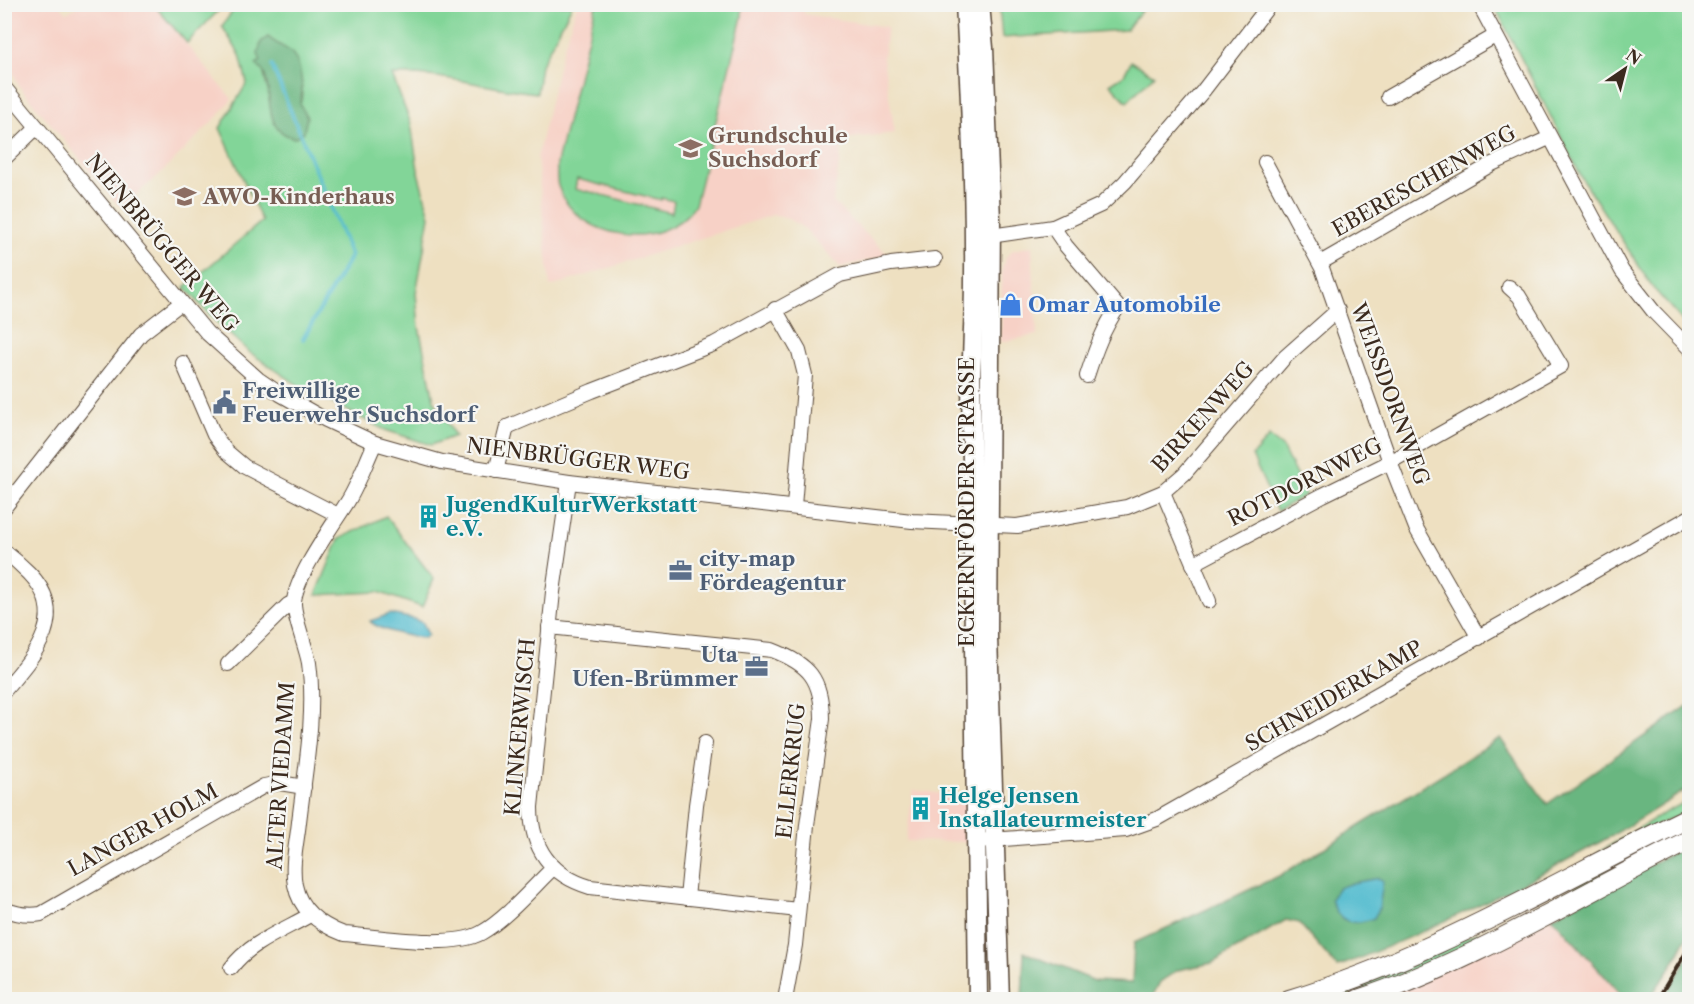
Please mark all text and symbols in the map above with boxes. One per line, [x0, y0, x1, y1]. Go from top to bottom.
north arrow [1595, 39, 1655, 99]
text: N [1622, 45, 1645, 69]
street label: EBERESCHENWEG [1327, 120, 1520, 242]
place label: Grundschule Suchsdorf [708, 123, 848, 172]
school or university icon: Grundschule Suchsdorf [677, 135, 703, 161]
street label: NIENBRÜGGER WEG [81, 149, 244, 337]
school or university icon: AWO-Kinderhaus [172, 184, 198, 210]
place label: AWO-Kinderhaus [202, 184, 395, 209]
shop icon: Omar Automobile [997, 292, 1023, 318]
place label: Omar Automobile [1028, 292, 1221, 317]
street label: WEISSDORNWEG [1346, 298, 1435, 488]
street label: BIRKENWEG [1146, 356, 1259, 477]
street label: ECKERNFÖRDER STRASSE [954, 357, 979, 647]
place label: Freiwillige Feuerwehr Suchsdorf [242, 378, 479, 427]
public building icon: Freiwillige Feuerwehr Suchsdorf [211, 390, 237, 416]
street label: NIENBRÜGGER WEG [465, 432, 691, 485]
street label: ROTDORNWEG [1224, 432, 1386, 531]
place label: JugendKulturWerkstatt e.V. [442, 492, 698, 541]
building icon: JugendKulturWerkstatt e.V. [415, 504, 441, 530]
place label: city-map Fördeagentur [699, 546, 847, 595]
office icon: city-map Fördeagentur [668, 558, 694, 584]
street label: SCHNEIDERKAMP [1241, 635, 1427, 756]
street label: KLINKERWISCH [499, 637, 540, 817]
place label: Uta Ufen-Brümmer [572, 642, 739, 691]
office icon: Uta Ufen-Brümmer [743, 654, 769, 680]
street label: ALTER VIEDAMM [261, 681, 300, 872]
street label: ELLERKRUG [771, 702, 810, 840]
street label: LANGER HOLM [63, 778, 222, 881]
place label: Helge Jensen Installateurmeister [939, 783, 1147, 832]
building icon: Helge Jensen Installateurmeister [908, 795, 934, 821]

